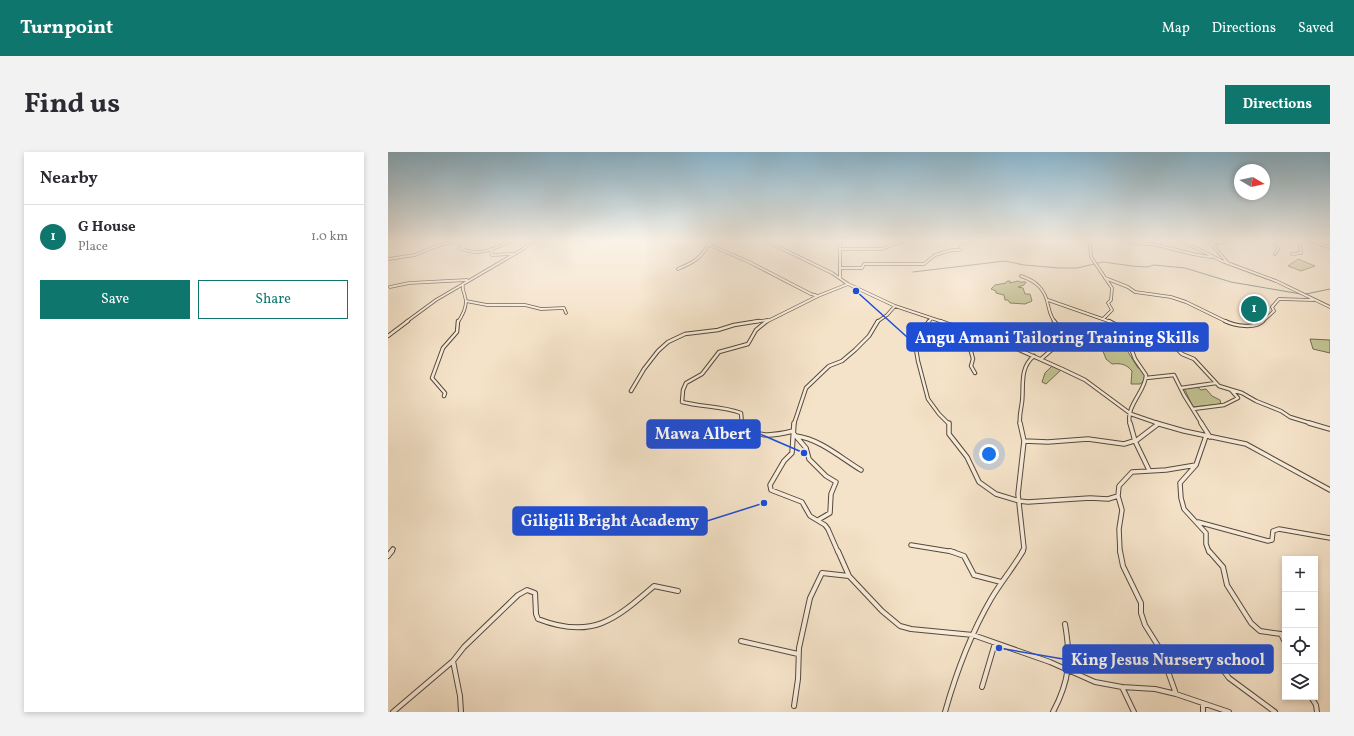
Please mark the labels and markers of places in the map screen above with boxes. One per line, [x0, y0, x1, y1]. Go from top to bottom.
pin: 1 [1241, 294, 1267, 324]
callout: Angu Amani Tailoring Training Skills [907, 323, 1208, 351]
callout: Mawa Albert [647, 420, 760, 448]
callout: Giligili Bright Academy [513, 507, 707, 535]
callout: King Jesus Nursery school [1063, 645, 1273, 673]

